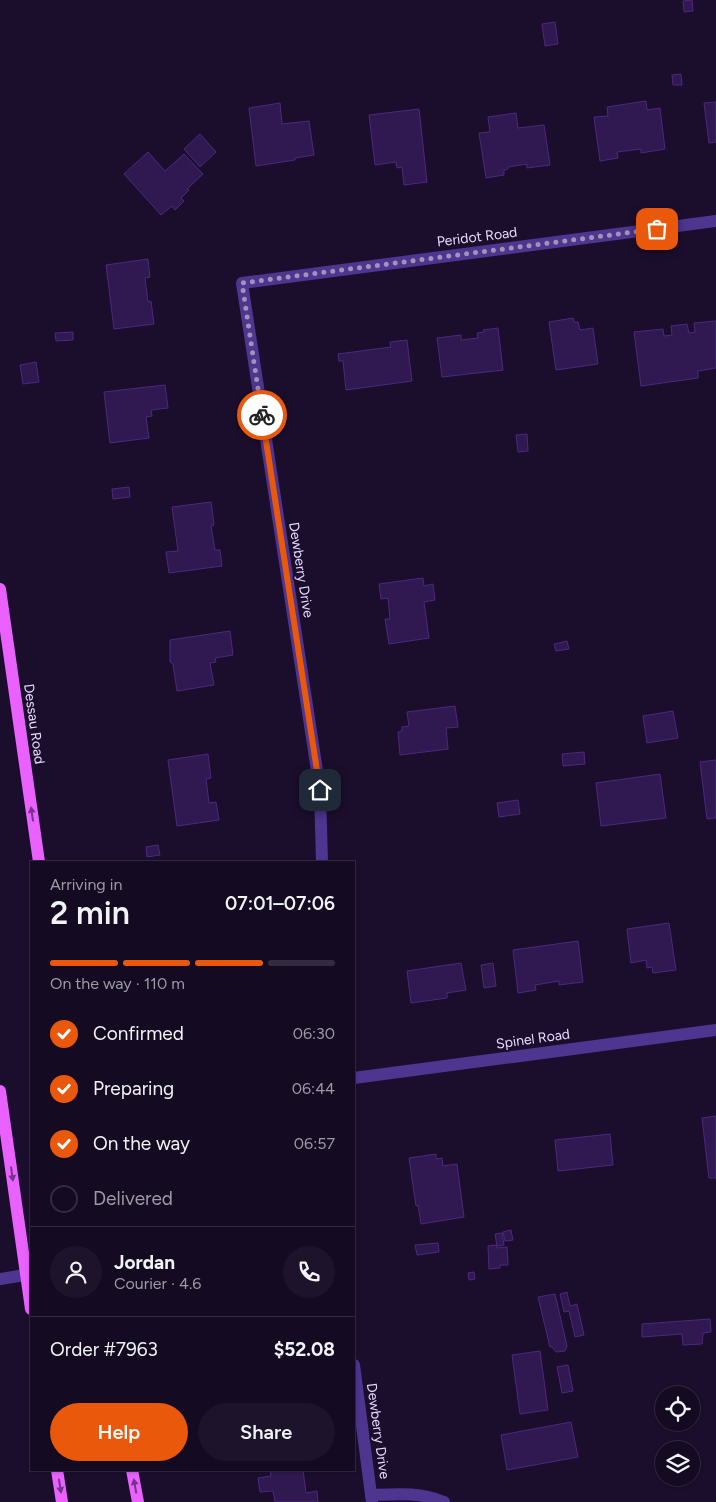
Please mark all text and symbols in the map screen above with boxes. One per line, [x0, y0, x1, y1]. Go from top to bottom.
pin [636, 208, 678, 250]
icon: bag [643, 215, 671, 243]
street label: Peridot Road [436, 224, 518, 250]
courier [237, 390, 287, 440]
icon: bike [248, 401, 276, 429]
street label: Dewberry Drive [285, 521, 317, 619]
street label: Dessau Road [20, 683, 48, 765]
pin [299, 769, 341, 811]
icon: home [306, 776, 334, 804]
one-way arrow [28, 806, 36, 822]
text: Arriving in [50, 875, 122, 894]
text: 07:01–07:06 [225, 892, 335, 915]
text: 2 min [50, 894, 130, 932]
text: On the way · 110 m [50, 974, 185, 993]
icon: check [50, 1020, 78, 1048]
text: Confirmed [93, 1022, 184, 1045]
text: 06:30 [293, 1024, 335, 1043]
street label: Spinel Road [495, 1025, 571, 1053]
icon: check [50, 1075, 78, 1103]
text: Preparing [93, 1077, 174, 1100]
text: 06:44 [292, 1079, 335, 1098]
icon: check [50, 1130, 78, 1158]
text: On the way [93, 1132, 190, 1155]
text: 06:57 [294, 1134, 335, 1153]
one-way arrow [8, 1166, 16, 1182]
text: Delivered [93, 1187, 173, 1210]
button: person [50, 1246, 102, 1298]
button: phone [283, 1246, 335, 1298]
text: Jordan [114, 1251, 175, 1274]
text: Courier · 4.6 [114, 1274, 201, 1293]
text: Order #7963 [50, 1338, 158, 1361]
text: $52.08 [274, 1338, 335, 1361]
street label: Dewberry Drive [363, 1382, 393, 1480]
map controls [655, 1386, 700, 1486]
button: locate [655, 1386, 700, 1431]
button: Help [50, 1403, 188, 1461]
button: Share [198, 1403, 335, 1461]
button: layers [655, 1441, 700, 1486]
one-way arrow [56, 1478, 64, 1494]
one-way arrow [131, 1478, 139, 1494]

